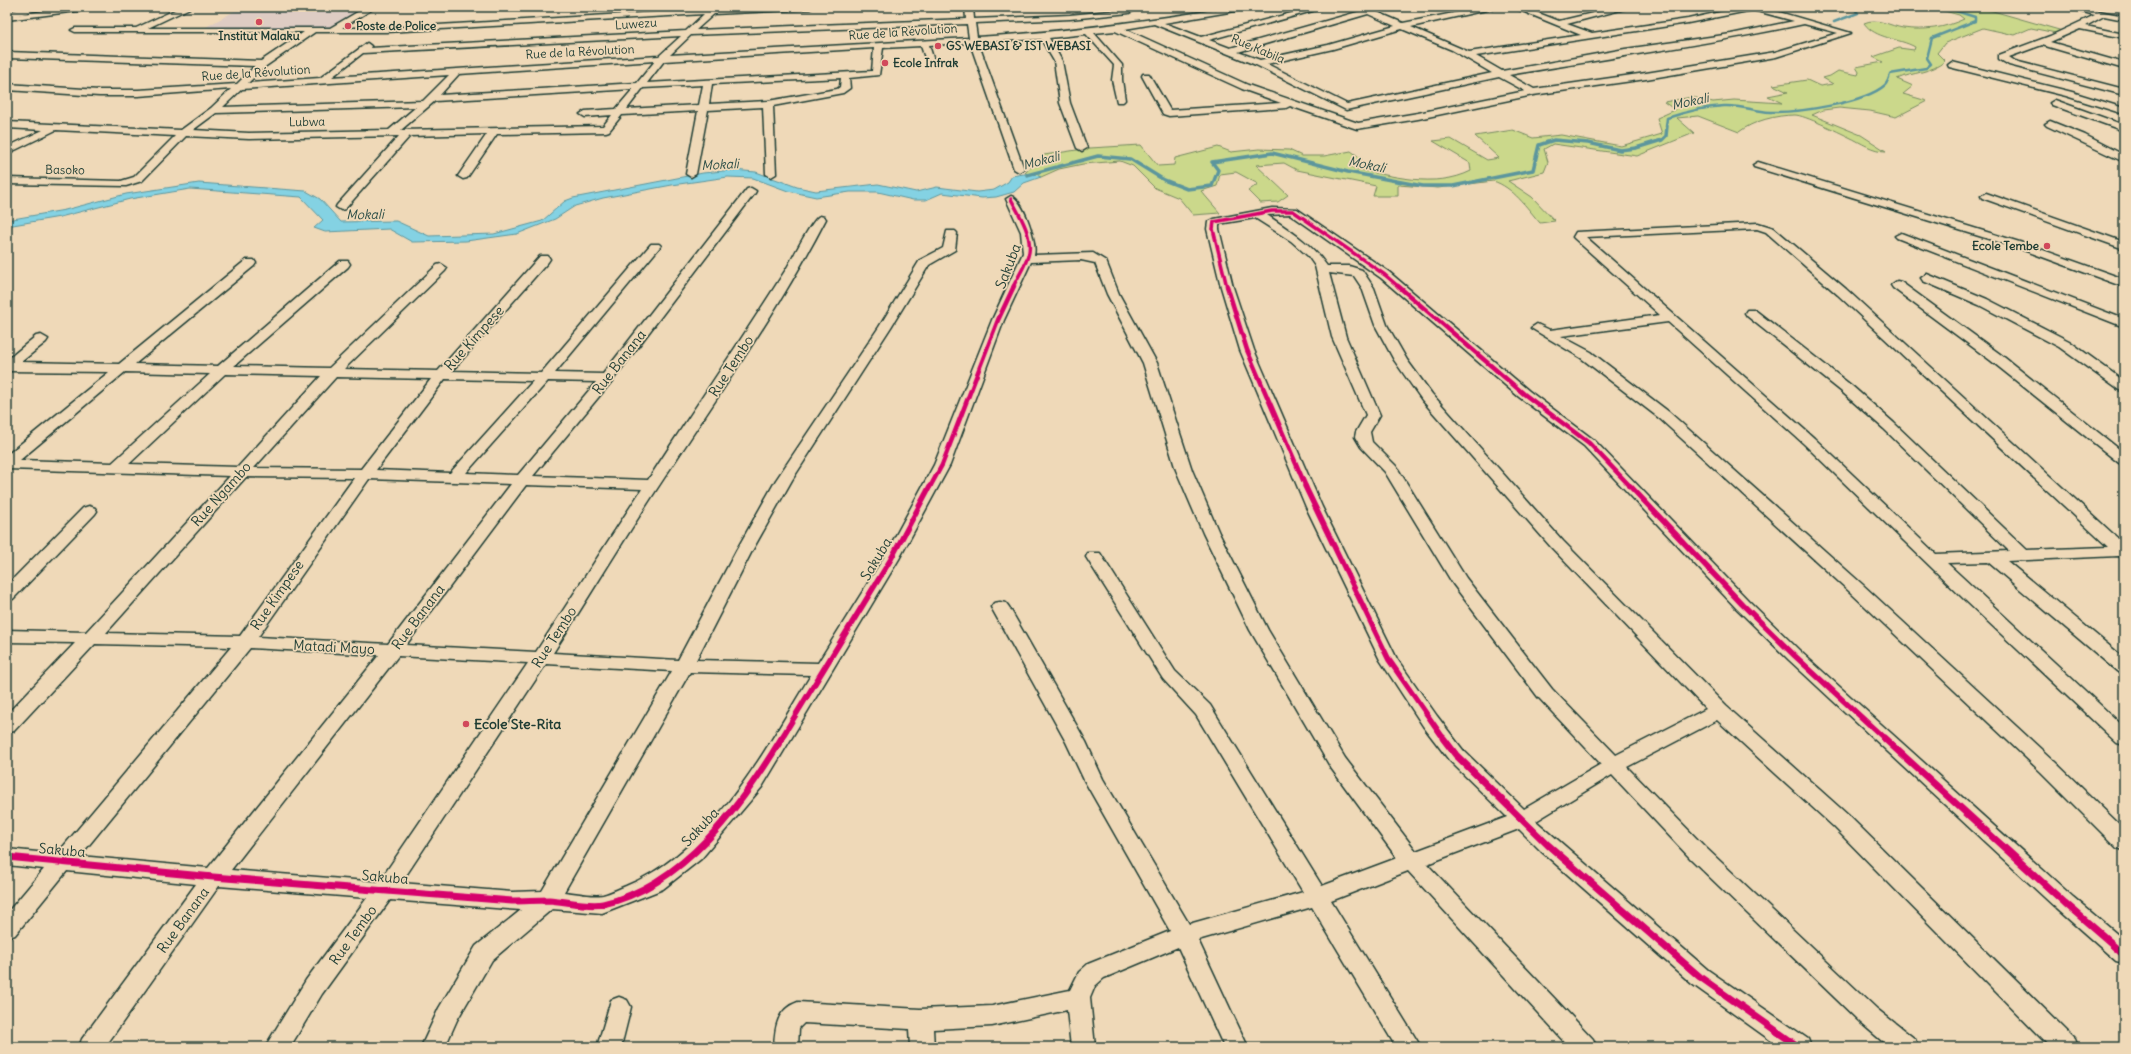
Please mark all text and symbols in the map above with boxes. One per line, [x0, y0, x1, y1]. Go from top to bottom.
street label: Luwezu [614, 15, 657, 32]
marker: Institut Malaku [254, 17, 264, 27]
place label: Poste de Police [356, 18, 437, 33]
street label: Rue de la Révolution [848, 20, 958, 43]
marker: Poste de Police [343, 21, 353, 31]
place label: Institut Malaku [218, 28, 300, 43]
street label: Rue Kabila [1229, 31, 1287, 67]
place label: GS WEBASI & IST WEBASI [946, 38, 1092, 53]
street label: Rue de la Révolution [525, 41, 635, 62]
marker: GS WEBASI & IST WEBASI [933, 41, 943, 51]
place label: Ecole Infrak [893, 55, 958, 70]
marker: Ecole Infrak [880, 58, 890, 68]
street label: Rue de la Révolution [201, 61, 311, 84]
water label: Mokali [1670, 89, 1712, 114]
street label: Lubwa [289, 114, 325, 129]
water label: Mokali [1021, 147, 1063, 174]
water label: Mokali [1347, 153, 1389, 177]
water label: Mokali [701, 155, 741, 174]
street label: Basoko [45, 162, 85, 177]
water label: Mokali [346, 206, 386, 223]
place label: Ecole Tembe [1972, 238, 2040, 253]
street label: Sakuba [991, 241, 1025, 291]
marker: Ecole Tembe [2042, 241, 2052, 251]
street label: Rue Kimpese [440, 302, 508, 374]
street label: Rue Banana [588, 326, 650, 398]
street label: Rue Tembo [705, 332, 758, 400]
street label: Rue Ngambo [187, 458, 255, 530]
street label: Sakuba [856, 534, 896, 584]
street label: Rue Kimpese [246, 557, 308, 633]
street label: Rue Banana [388, 581, 448, 653]
street label: Rue Tembo [528, 603, 581, 671]
street label: Matadi Mayo [293, 636, 375, 658]
place label: Ecole Ste-Rita [474, 715, 561, 733]
marker: Ecole Ste-Rita [461, 719, 471, 729]
street label: Sakuba [677, 804, 723, 850]
street label: Sakuba [38, 839, 86, 861]
street label: Sakuba [361, 866, 409, 888]
street label: Rue Banana [153, 883, 213, 957]
street label: Rue Tembo [325, 901, 381, 968]

